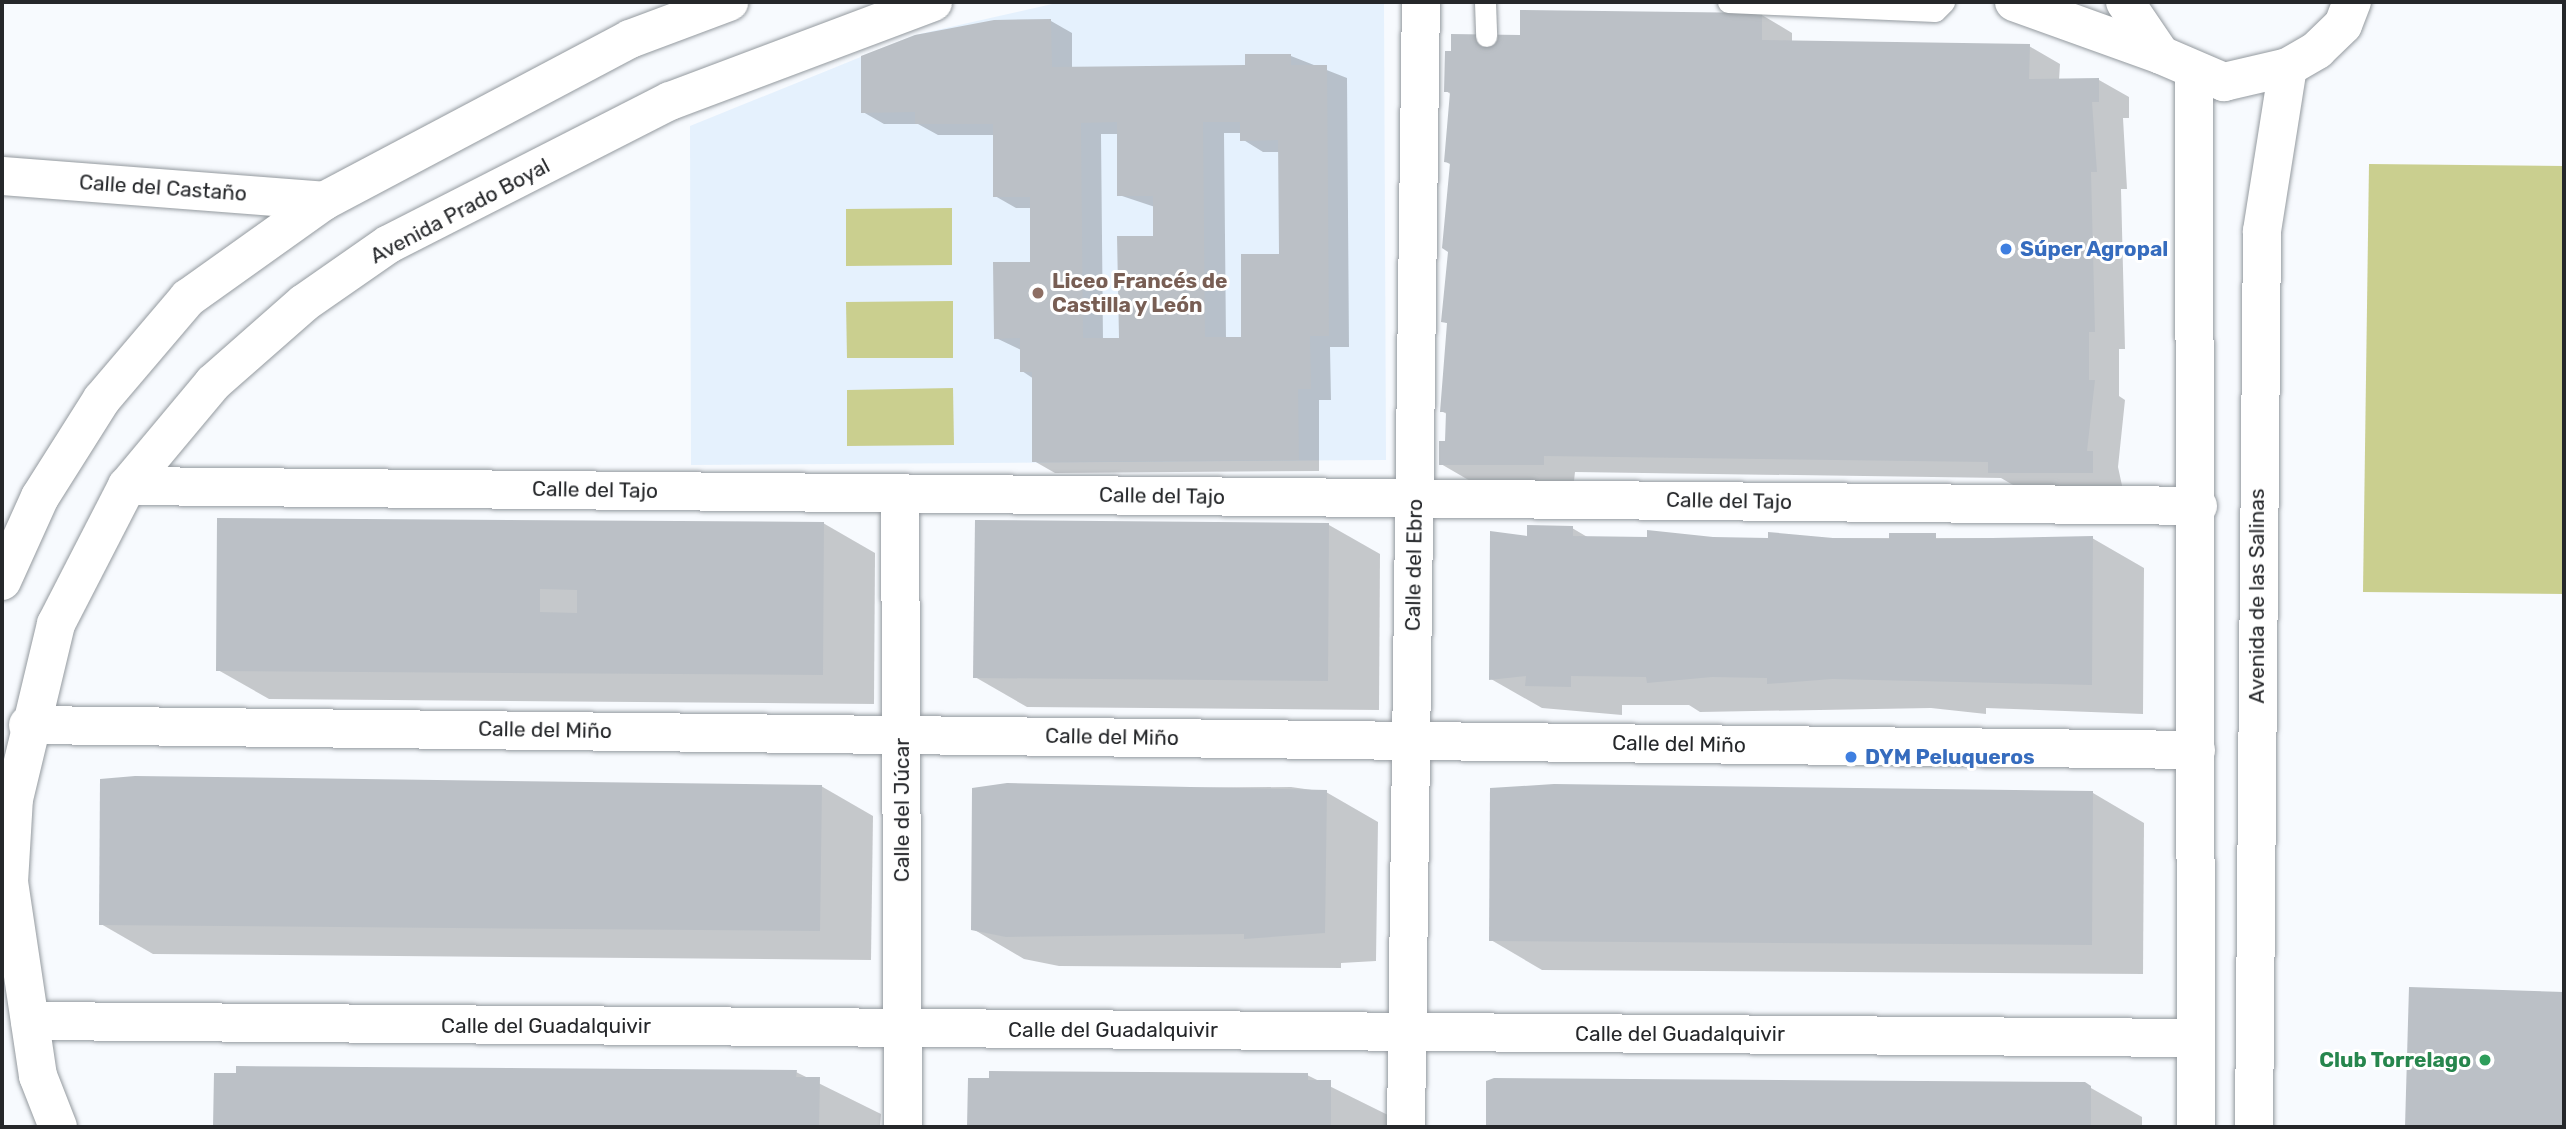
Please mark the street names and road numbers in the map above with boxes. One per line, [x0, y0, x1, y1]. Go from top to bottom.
street label: Avenida Prado Boyal [366, 153, 554, 269]
street label: Calle del Castaño [78, 170, 248, 206]
street label: Calle del Tajo [531, 476, 659, 504]
street label: Calle del Tajo [1098, 482, 1226, 510]
street label: Calle del Tajo [1665, 487, 1793, 515]
street label: Avenida de las Salinas [2244, 488, 2270, 704]
street label: Calle del Ebro [1400, 499, 1428, 631]
street label: Calle del Miño [478, 716, 612, 744]
street label: Calle del Miño [1045, 723, 1179, 751]
street label: Calle del Miño [1612, 730, 1746, 758]
street label: Calle del Júcar [889, 738, 915, 882]
street label: Calle del Guadalquivir [441, 1013, 651, 1039]
street label: Calle del Guadalquivir [1008, 1017, 1218, 1043]
street label: Calle del Guadalquivir [1575, 1021, 1785, 1047]

